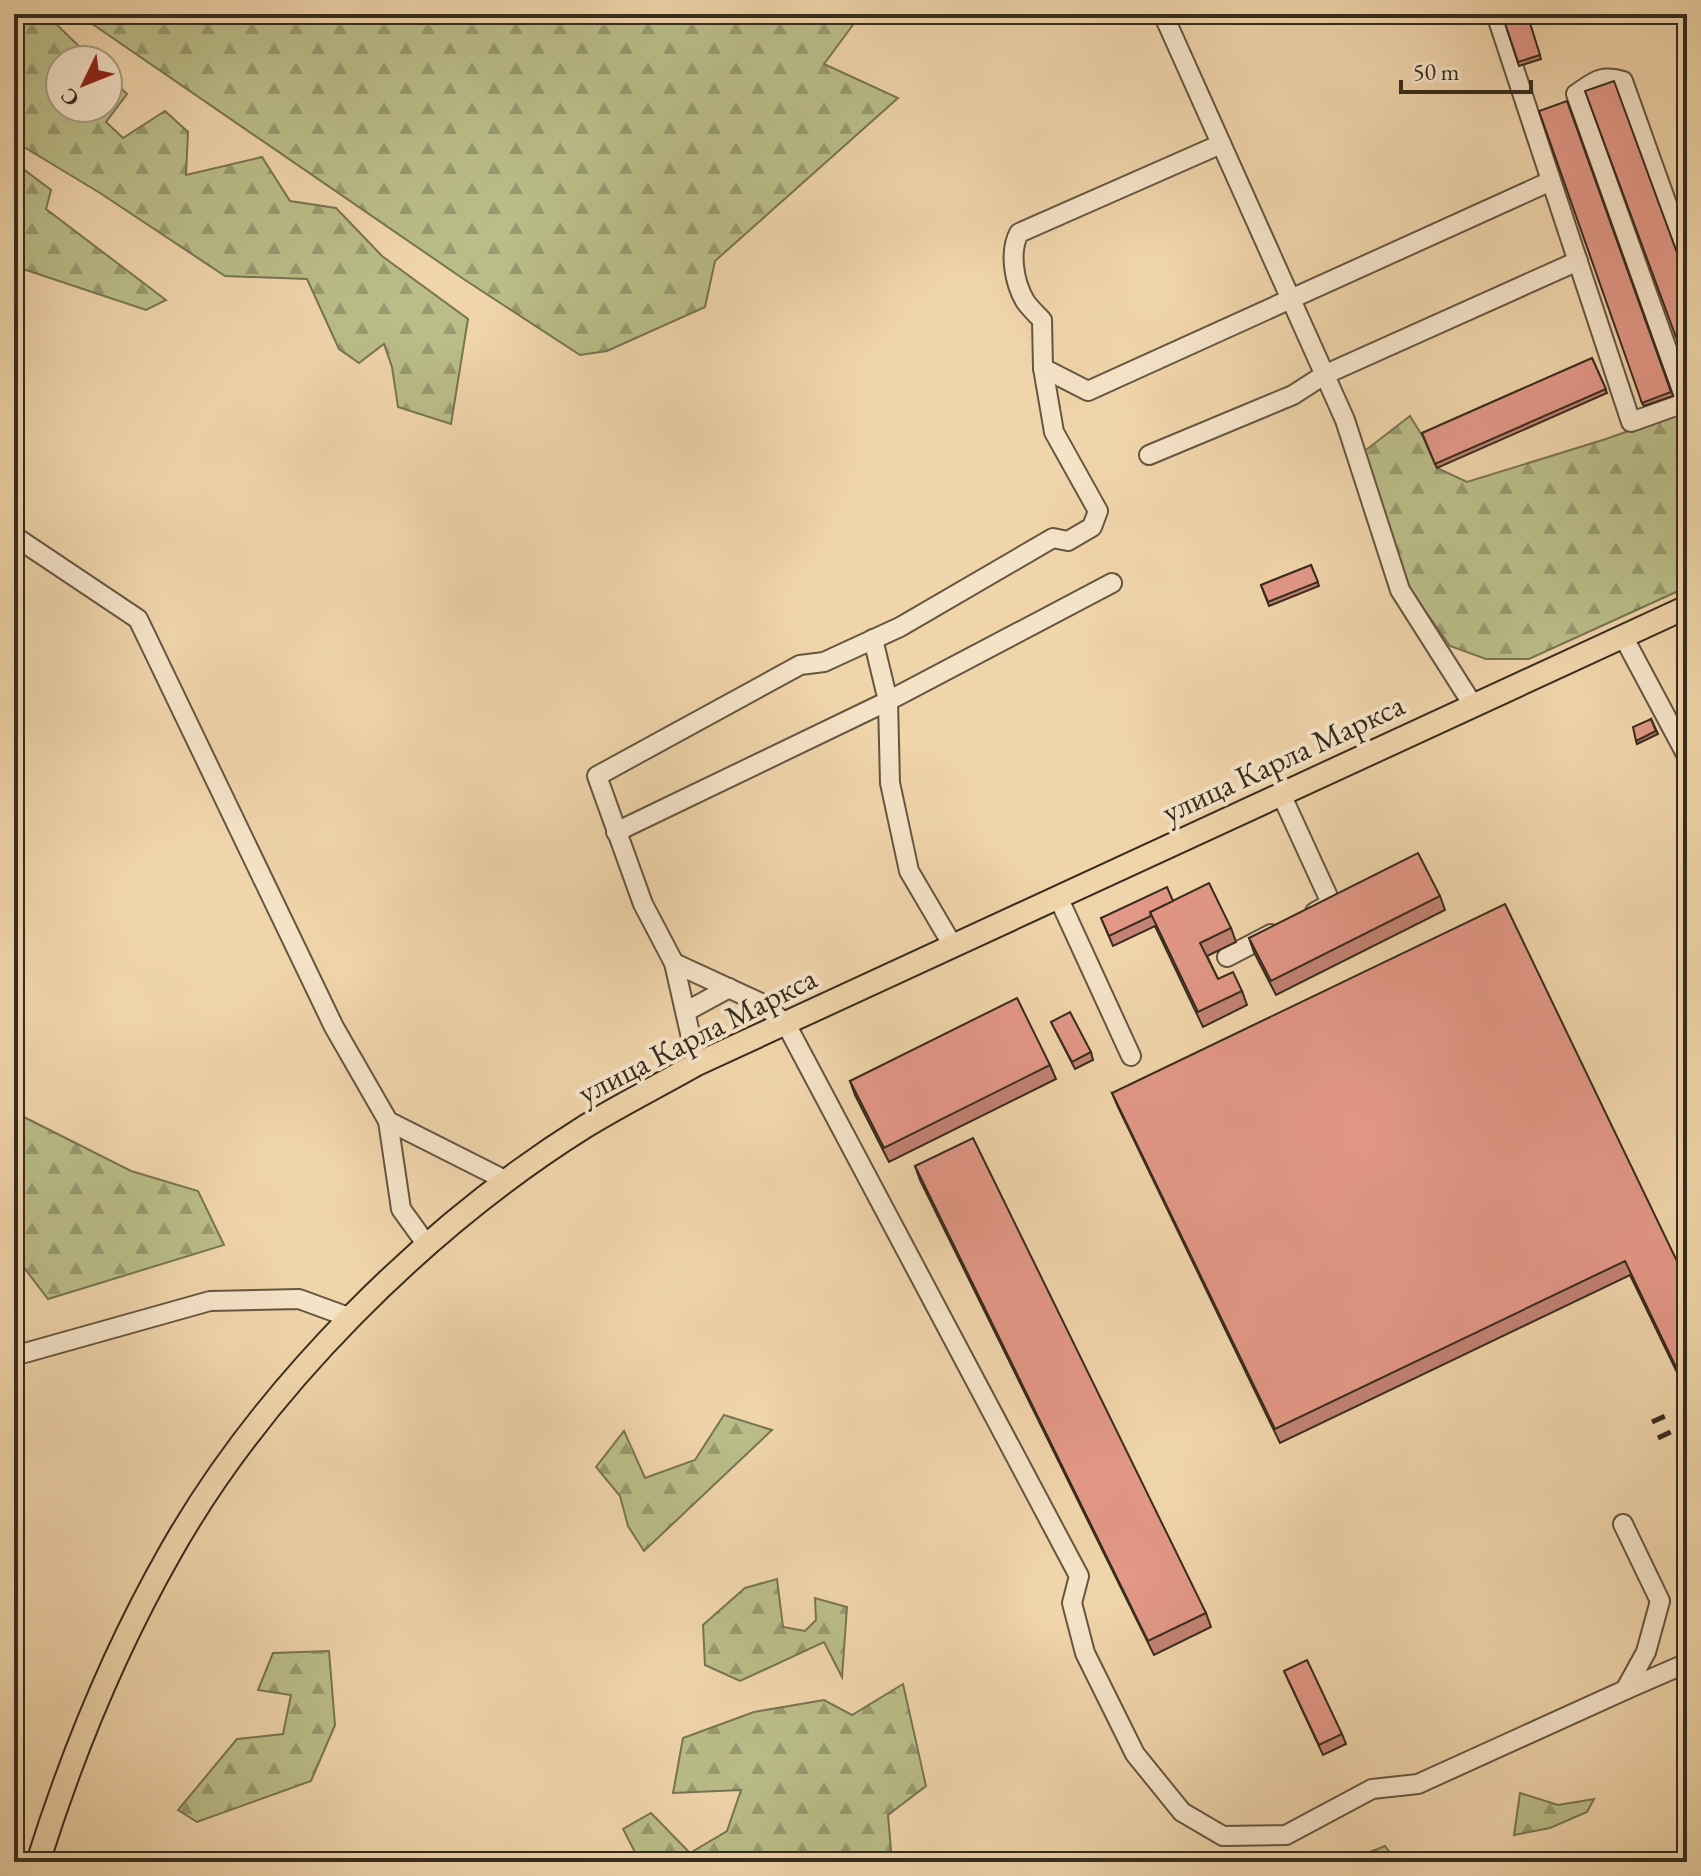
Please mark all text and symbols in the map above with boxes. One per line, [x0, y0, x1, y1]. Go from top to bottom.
north arrow [44, 44, 124, 124]
scale bar [1401, 44, 1531, 94]
text: 50 m [1413, 56, 1460, 87]
text: С [54, 82, 86, 113]
street label: улица Карла Маркса [1155, 683, 1411, 833]
street label: улица Карла Маркса [570, 956, 824, 1113]

